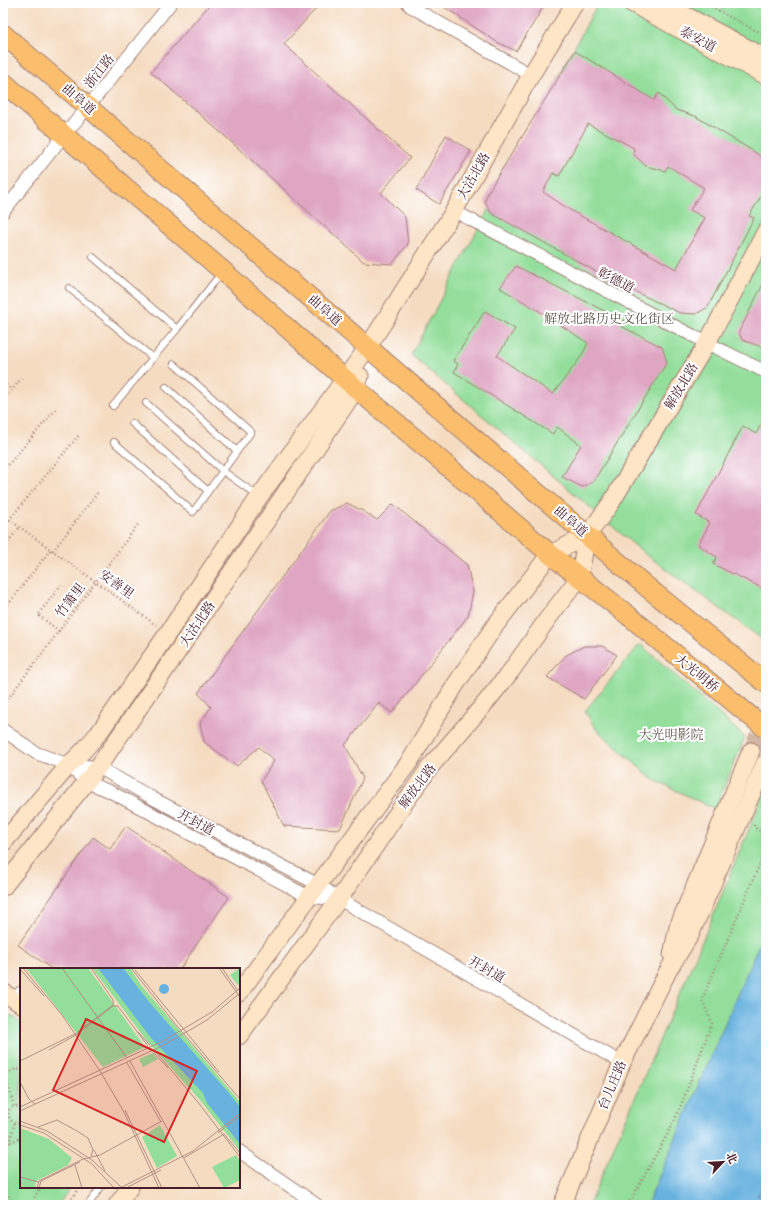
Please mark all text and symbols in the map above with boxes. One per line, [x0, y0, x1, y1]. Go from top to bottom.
street label: 泰安道 [676, 21, 720, 57]
street label: 浙江路 [79, 50, 119, 92]
street label: 曲阜道 [58, 79, 100, 119]
street label: 大沽北路 [452, 149, 494, 203]
street label: 彰德道 [594, 262, 638, 298]
street label: 曲阜道 [304, 290, 346, 330]
park label: 解放北路历史文化街区 [544, 309, 674, 328]
street label: 解放北路 [659, 359, 703, 413]
street label: 曲阜道 [550, 501, 592, 541]
street label: 安善里 [96, 565, 138, 603]
street label: 竹箫里 [51, 579, 89, 621]
street label: 大沽北路 [175, 597, 219, 651]
street label: 大光明桥 [671, 649, 723, 697]
park label: 大光明影院 [638, 725, 704, 744]
street label: 解放北路 [394, 760, 440, 812]
street label: 开封道 [174, 804, 218, 840]
street label: 开封道 [465, 951, 509, 987]
inset map [20, 968, 240, 1188]
street label: 台儿庄路 [593, 1057, 631, 1113]
north arrow [703, 1142, 743, 1182]
text: 北 [722, 1149, 742, 1166]

